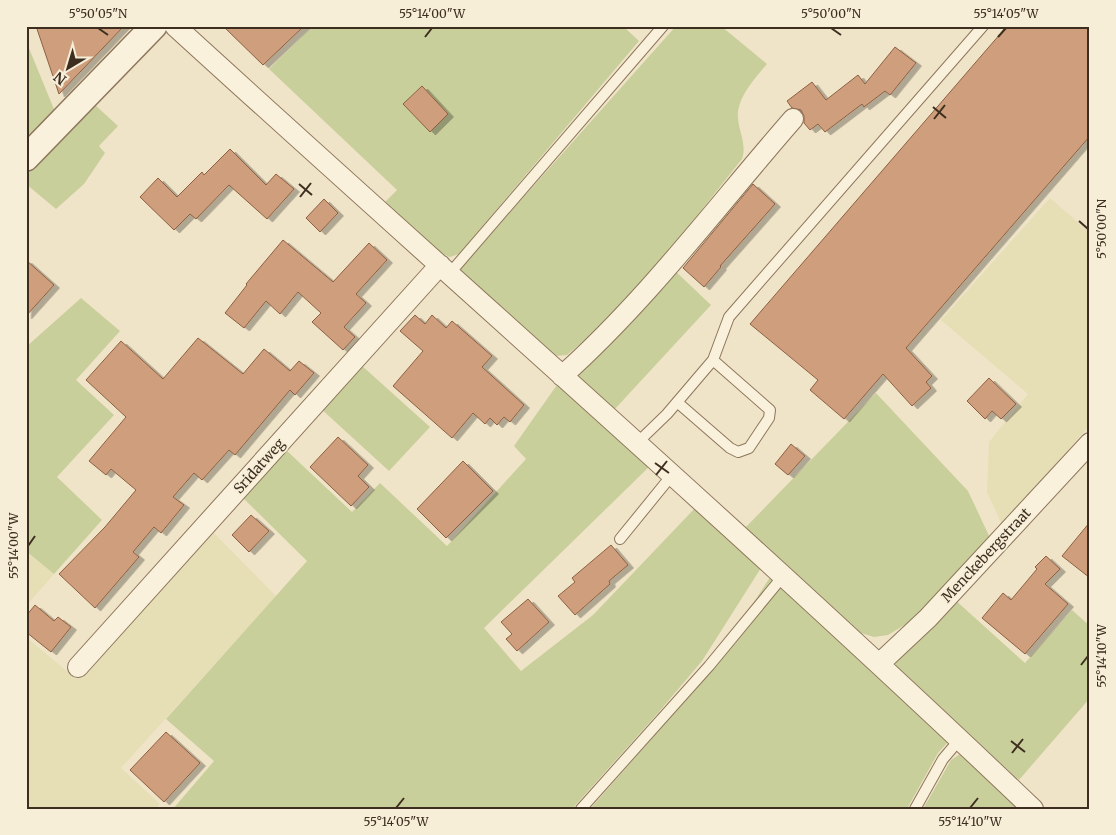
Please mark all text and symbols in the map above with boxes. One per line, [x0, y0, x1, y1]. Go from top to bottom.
text: 5°50'05"N [69, 6, 128, 21]
text: 55°14'00"W [399, 6, 466, 21]
text: 5°50'00"N [801, 6, 862, 21]
text: 55°14'05"W [974, 6, 1039, 21]
north arrow [42, 42, 92, 92]
text: N [50, 68, 70, 89]
text: 5°50'00"N [1094, 198, 1109, 259]
street label: Sridatweg [230, 434, 289, 497]
street label: Menckebergstraat [938, 504, 1035, 606]
text: 55°14'00"W [6, 512, 21, 579]
text: 55°14'10"W [1094, 623, 1109, 688]
text: 55°14'05"W [364, 814, 429, 829]
text: 55°14'10"W [938, 814, 1003, 829]

